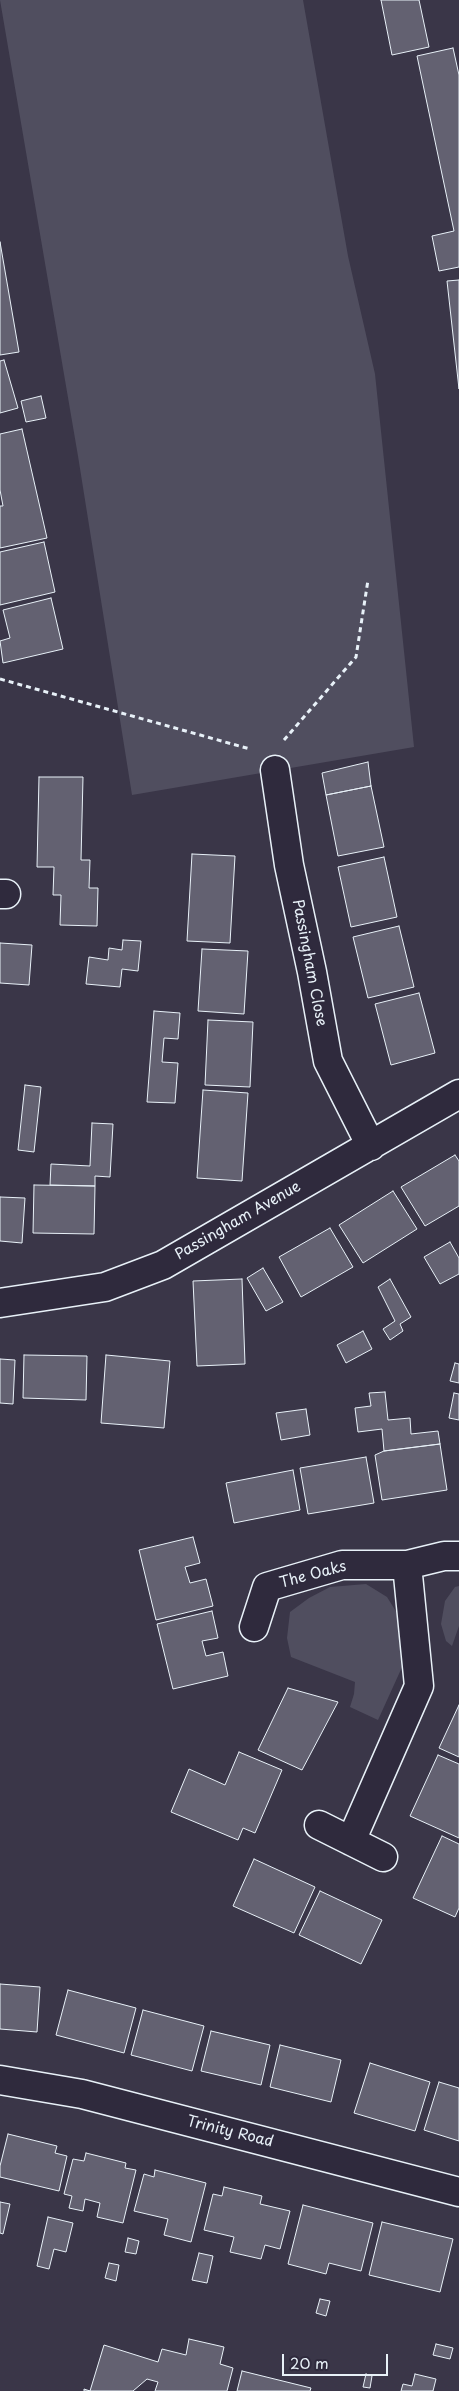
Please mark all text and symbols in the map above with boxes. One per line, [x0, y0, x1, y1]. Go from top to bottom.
street label: Passingham Close [288, 898, 330, 1028]
street label: Passingham Avenue [172, 1178, 304, 1264]
street label: The Oaks [278, 1557, 348, 1593]
street label: Trinity Road [185, 2113, 275, 2151]
scale bar [284, 2344, 390, 2376]
text: 20 m [290, 2351, 329, 2374]

